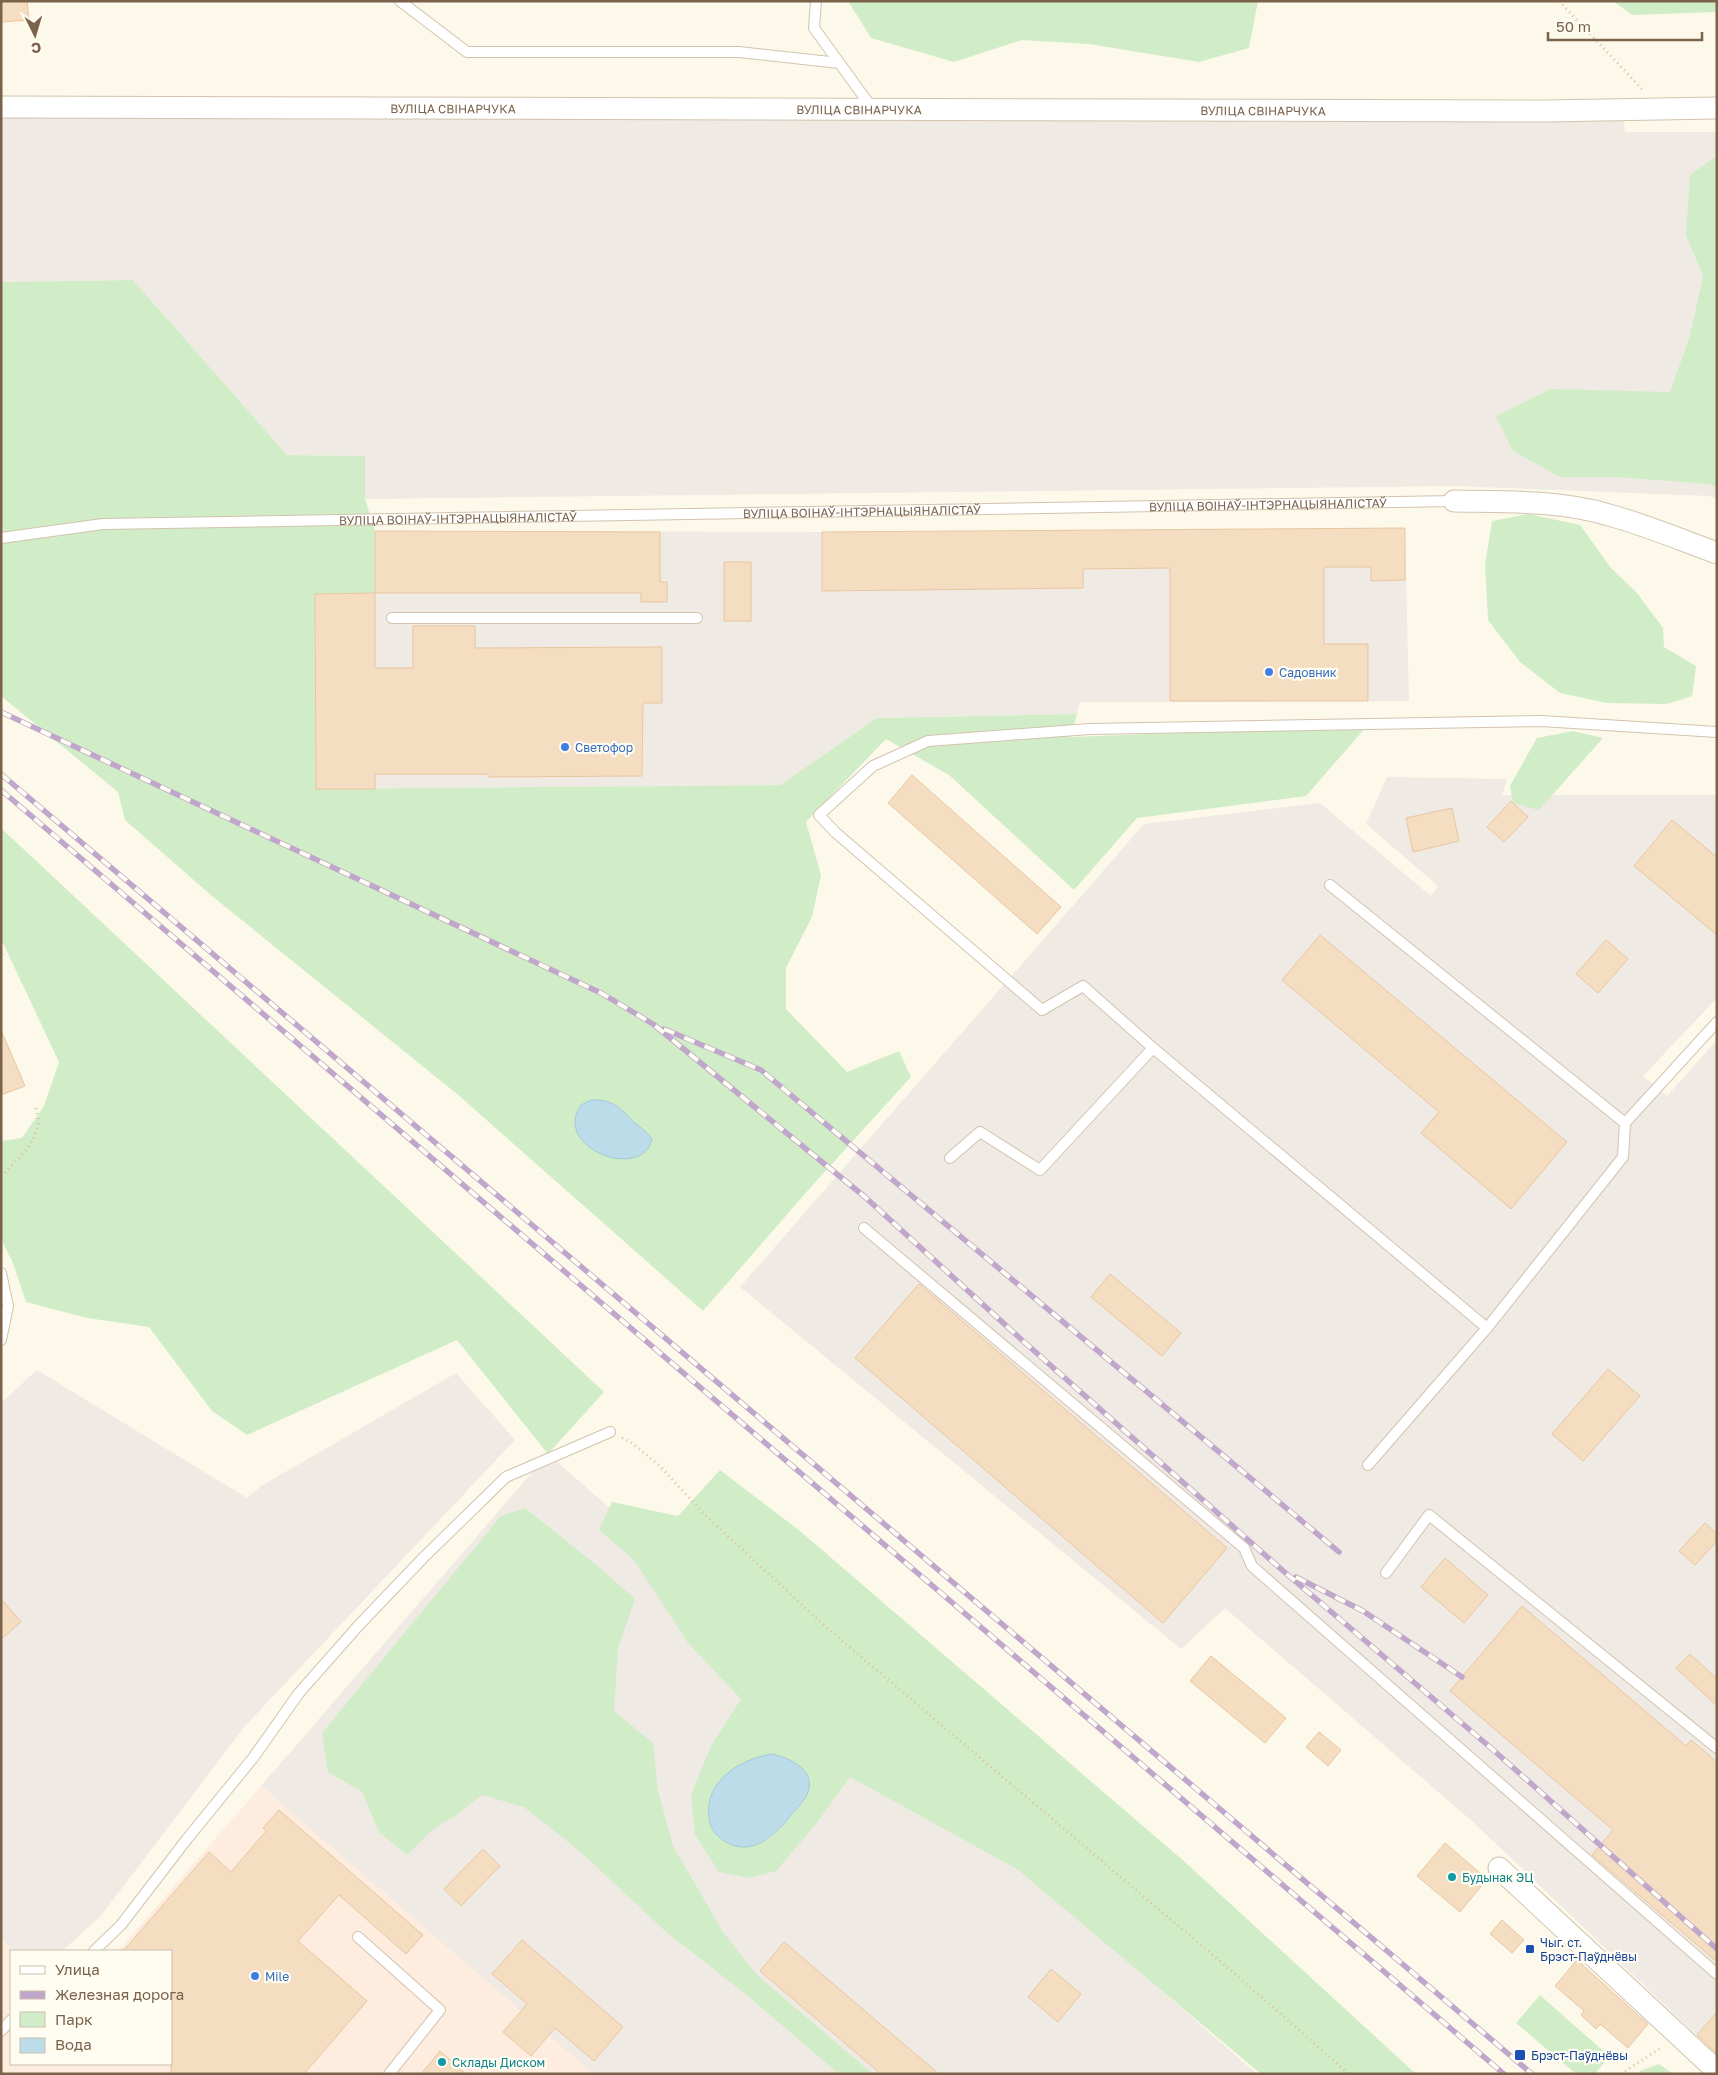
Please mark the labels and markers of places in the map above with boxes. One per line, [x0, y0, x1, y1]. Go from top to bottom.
place label: Садовник [1279, 665, 1337, 680]
marker: Садовник [1263, 666, 1275, 678]
place label: Светофор [575, 740, 633, 755]
marker: Светофор [559, 741, 571, 753]
place label: Будынак ЭЦ [1462, 1870, 1533, 1885]
marker: Будынак ЭЦ [1446, 1871, 1458, 1883]
place label: Чыг. ст. Брэст-Паўднёвы [1540, 1935, 1637, 1964]
marker: Чыг. ст. Брэст-Паўднёвы [1524, 1943, 1536, 1955]
place label: Mile [265, 1969, 289, 1984]
marker: Mile [249, 1970, 261, 1982]
marker: Брэст-Паўднёвы [1513, 2048, 1527, 2062]
place label: Брэст-Паўднёвы [1531, 2048, 1628, 2063]
place label: Склады Диском [452, 2055, 545, 2070]
marker: Склады Диском [436, 2056, 448, 2068]

